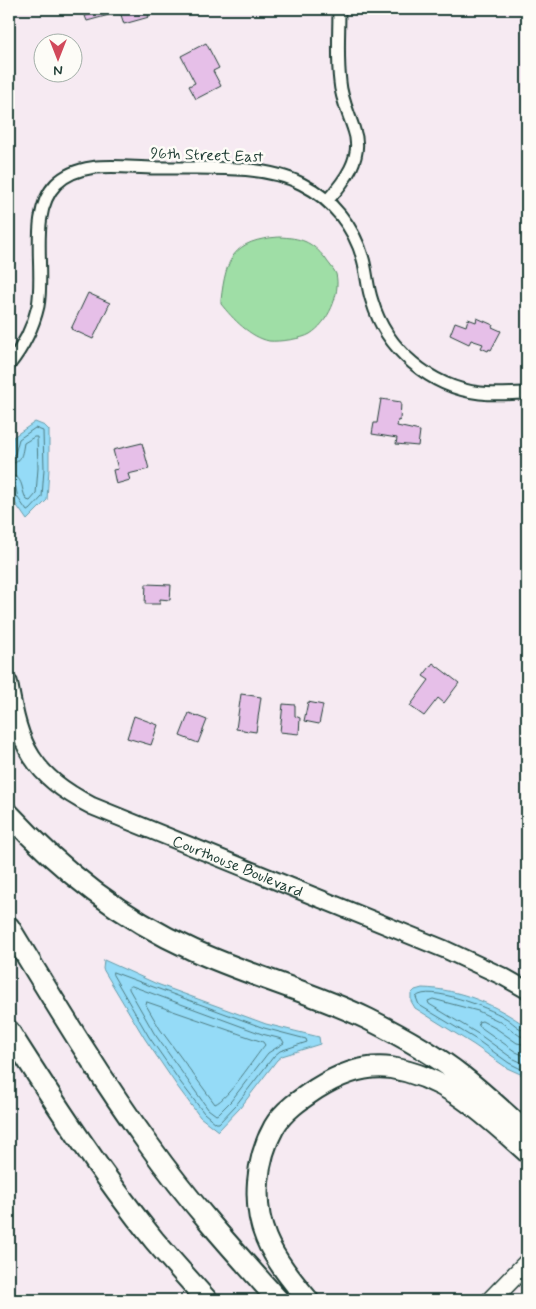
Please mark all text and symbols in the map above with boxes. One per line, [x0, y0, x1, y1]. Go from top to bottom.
north arrow [32, 32, 82, 82]
text: N [53, 61, 63, 79]
street label: 96th Street East [150, 143, 264, 168]
street label: Courthouse Boulevard [169, 831, 306, 903]

